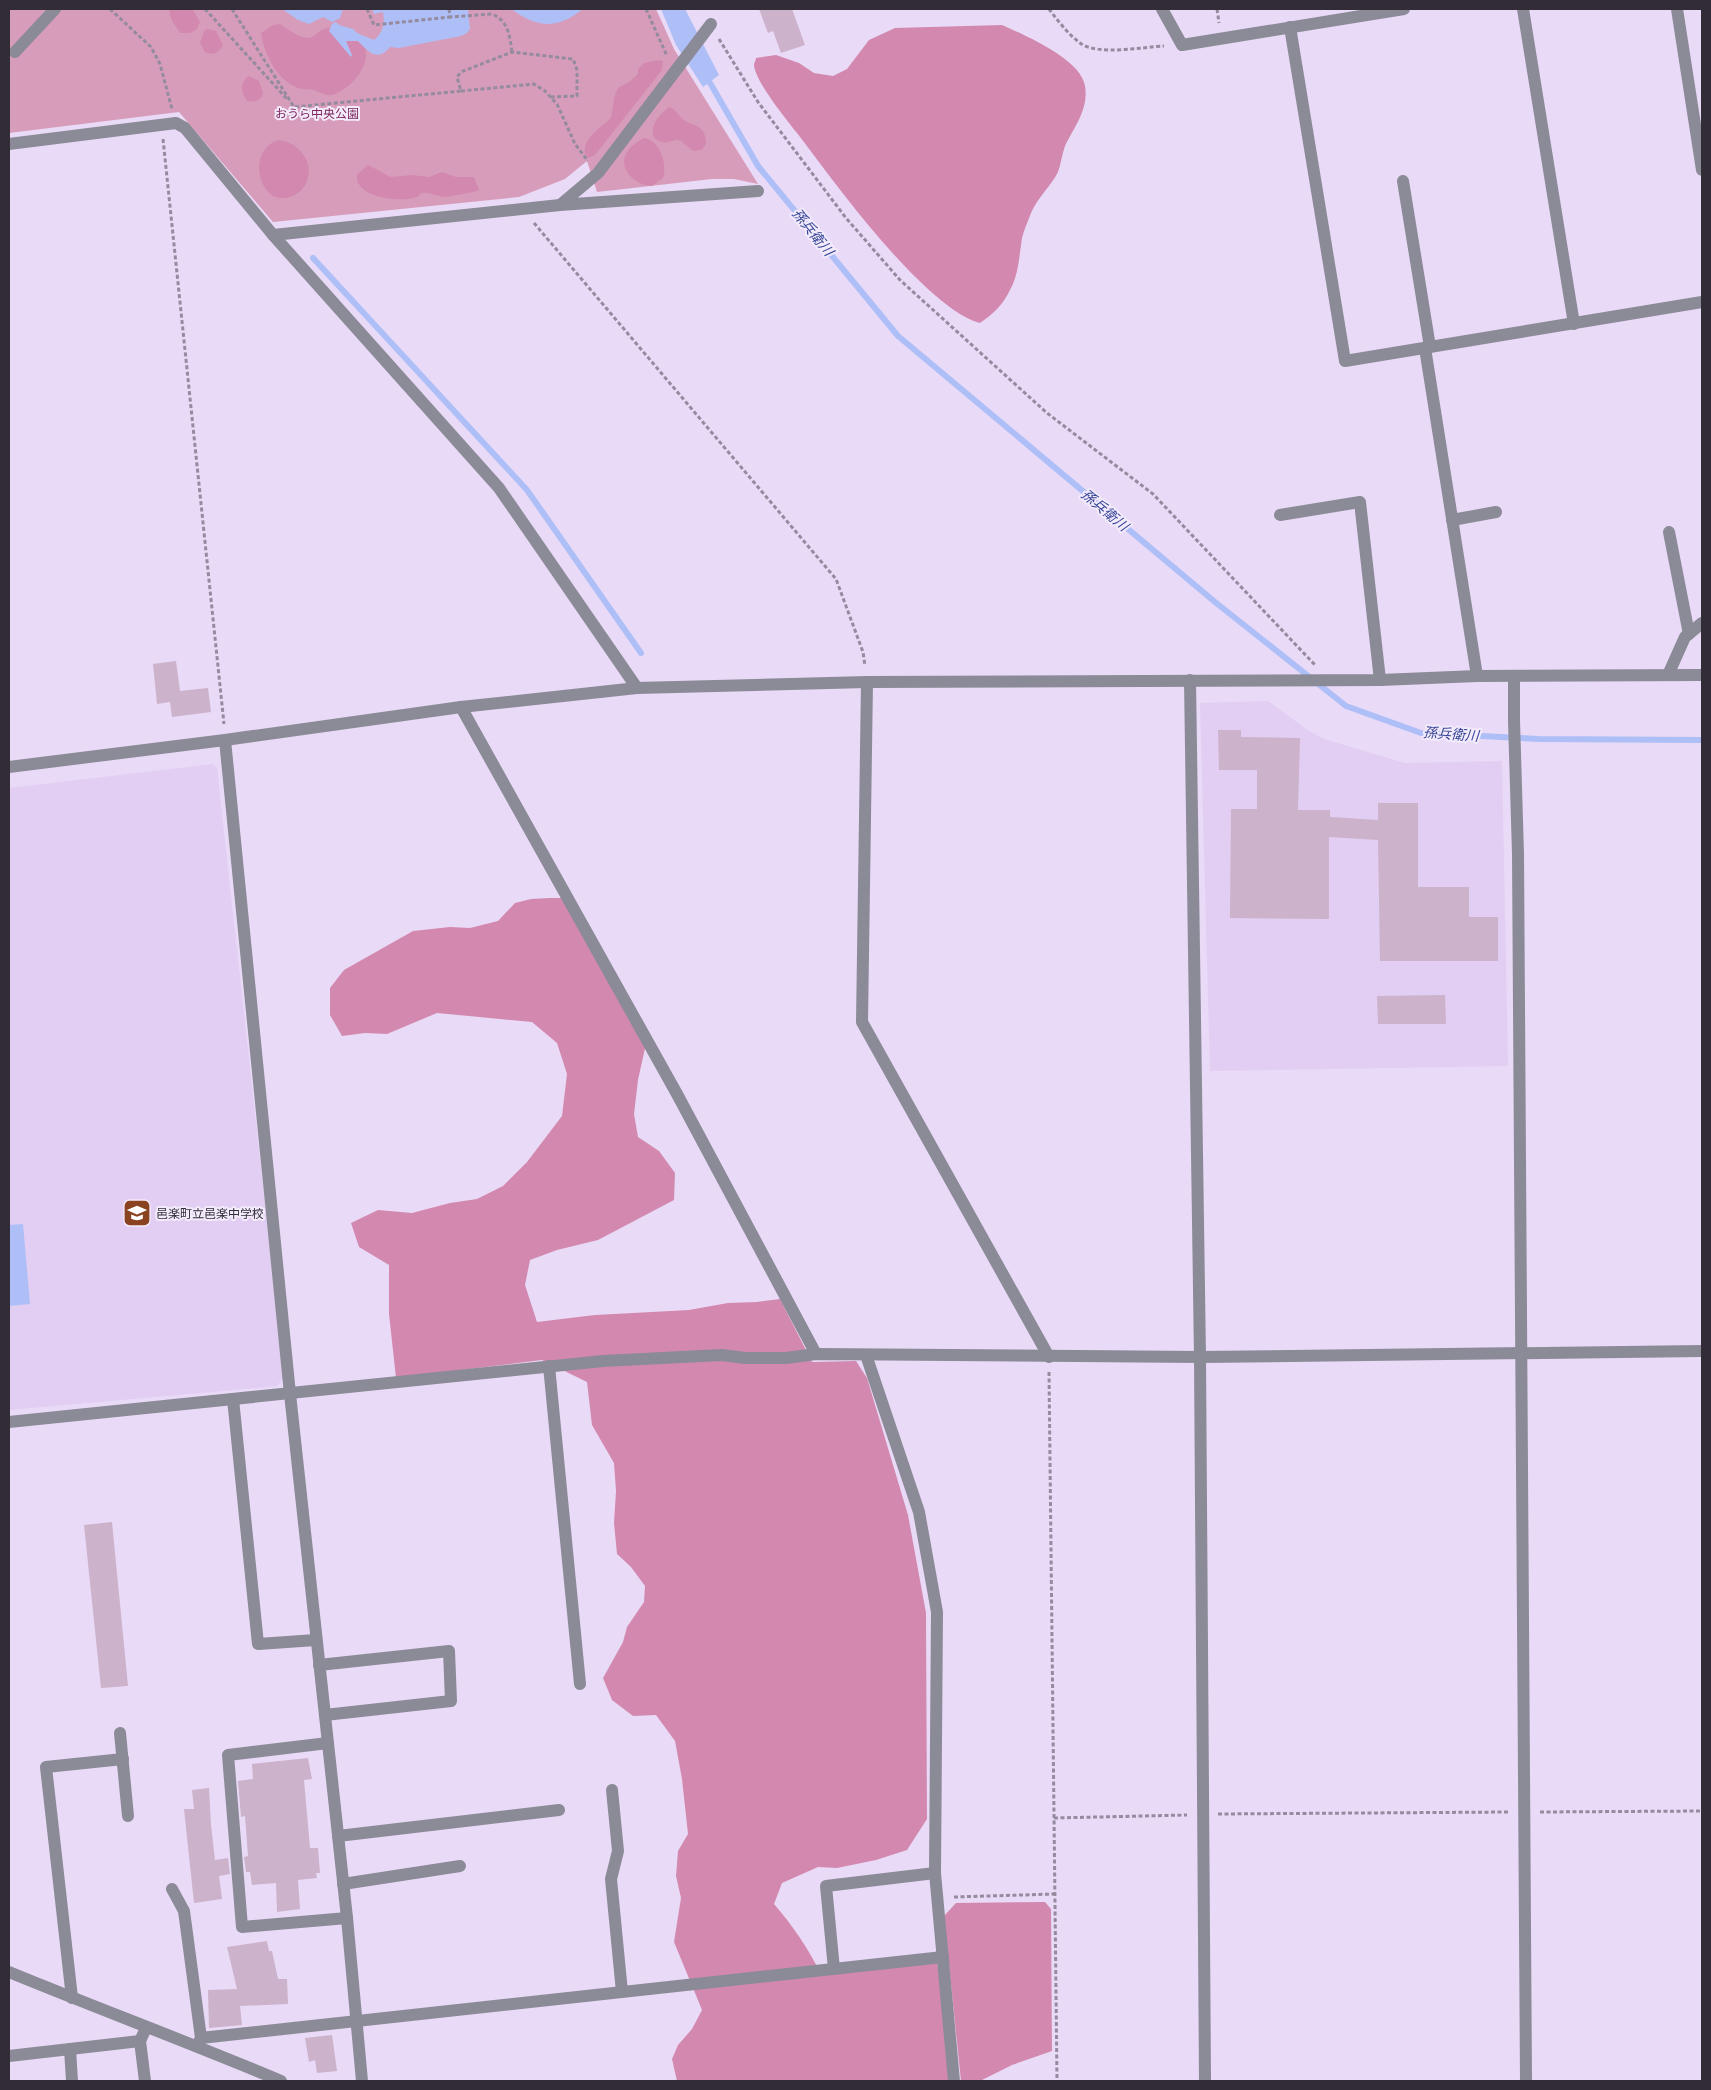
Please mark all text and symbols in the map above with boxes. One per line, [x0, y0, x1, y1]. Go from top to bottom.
park label: おうら中央公園 [275, 106, 359, 121]
water label: 孫兵衛川 [788, 205, 839, 261]
water label: 孫兵衛川 [1078, 485, 1134, 536]
water label: 孫兵衛川 [1422, 723, 1482, 745]
school or university icon: 邑楽町立邑楽中学校 [122, 1198, 152, 1228]
place label: 邑楽町立邑楽中学校 [156, 1206, 264, 1221]

